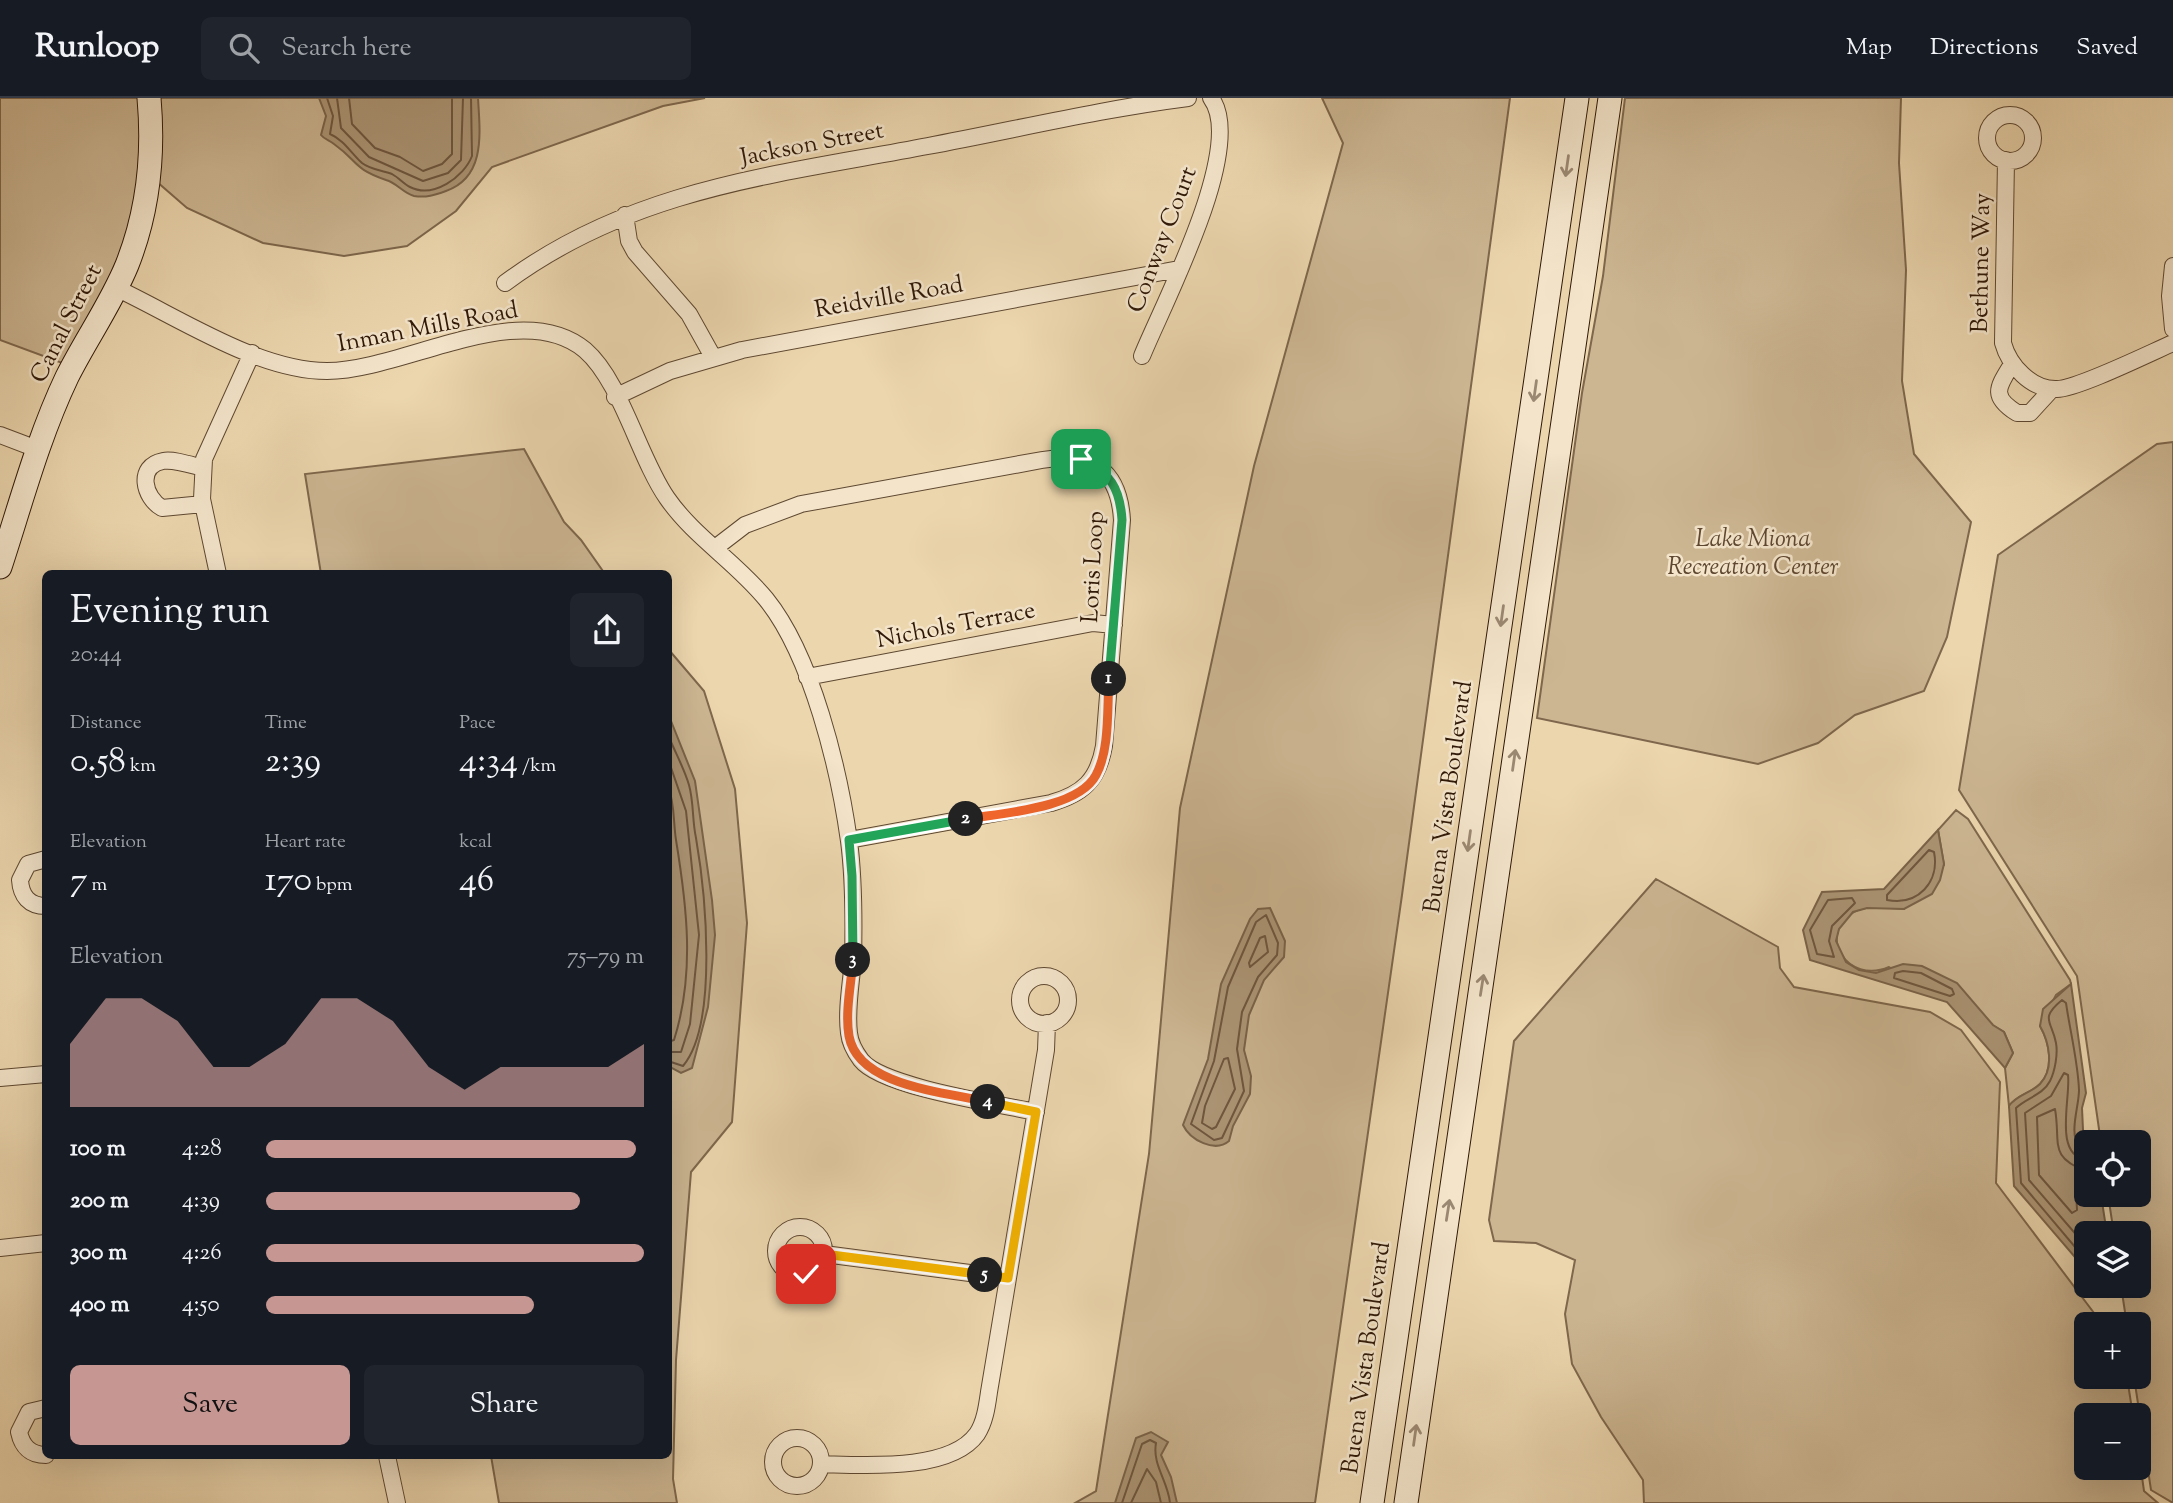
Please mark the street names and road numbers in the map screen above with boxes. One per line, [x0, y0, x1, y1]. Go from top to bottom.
street label: Jackson Street [735, 114, 887, 176]
street label: Conway Court [1120, 162, 1206, 318]
street label: Bethune Way [1964, 193, 2000, 333]
street label: Canal Street [23, 259, 111, 389]
street label: Reidville Road [812, 268, 966, 328]
street label: Inman Mills Road [335, 294, 522, 362]
street label: Loris Loop [1074, 510, 1114, 624]
street label: Nichols Terrace [874, 594, 1038, 658]
street label: Buena Vista Boulevard [1416, 678, 1482, 915]
street label: Buena Vista Boulevard [1334, 1239, 1400, 1476]

